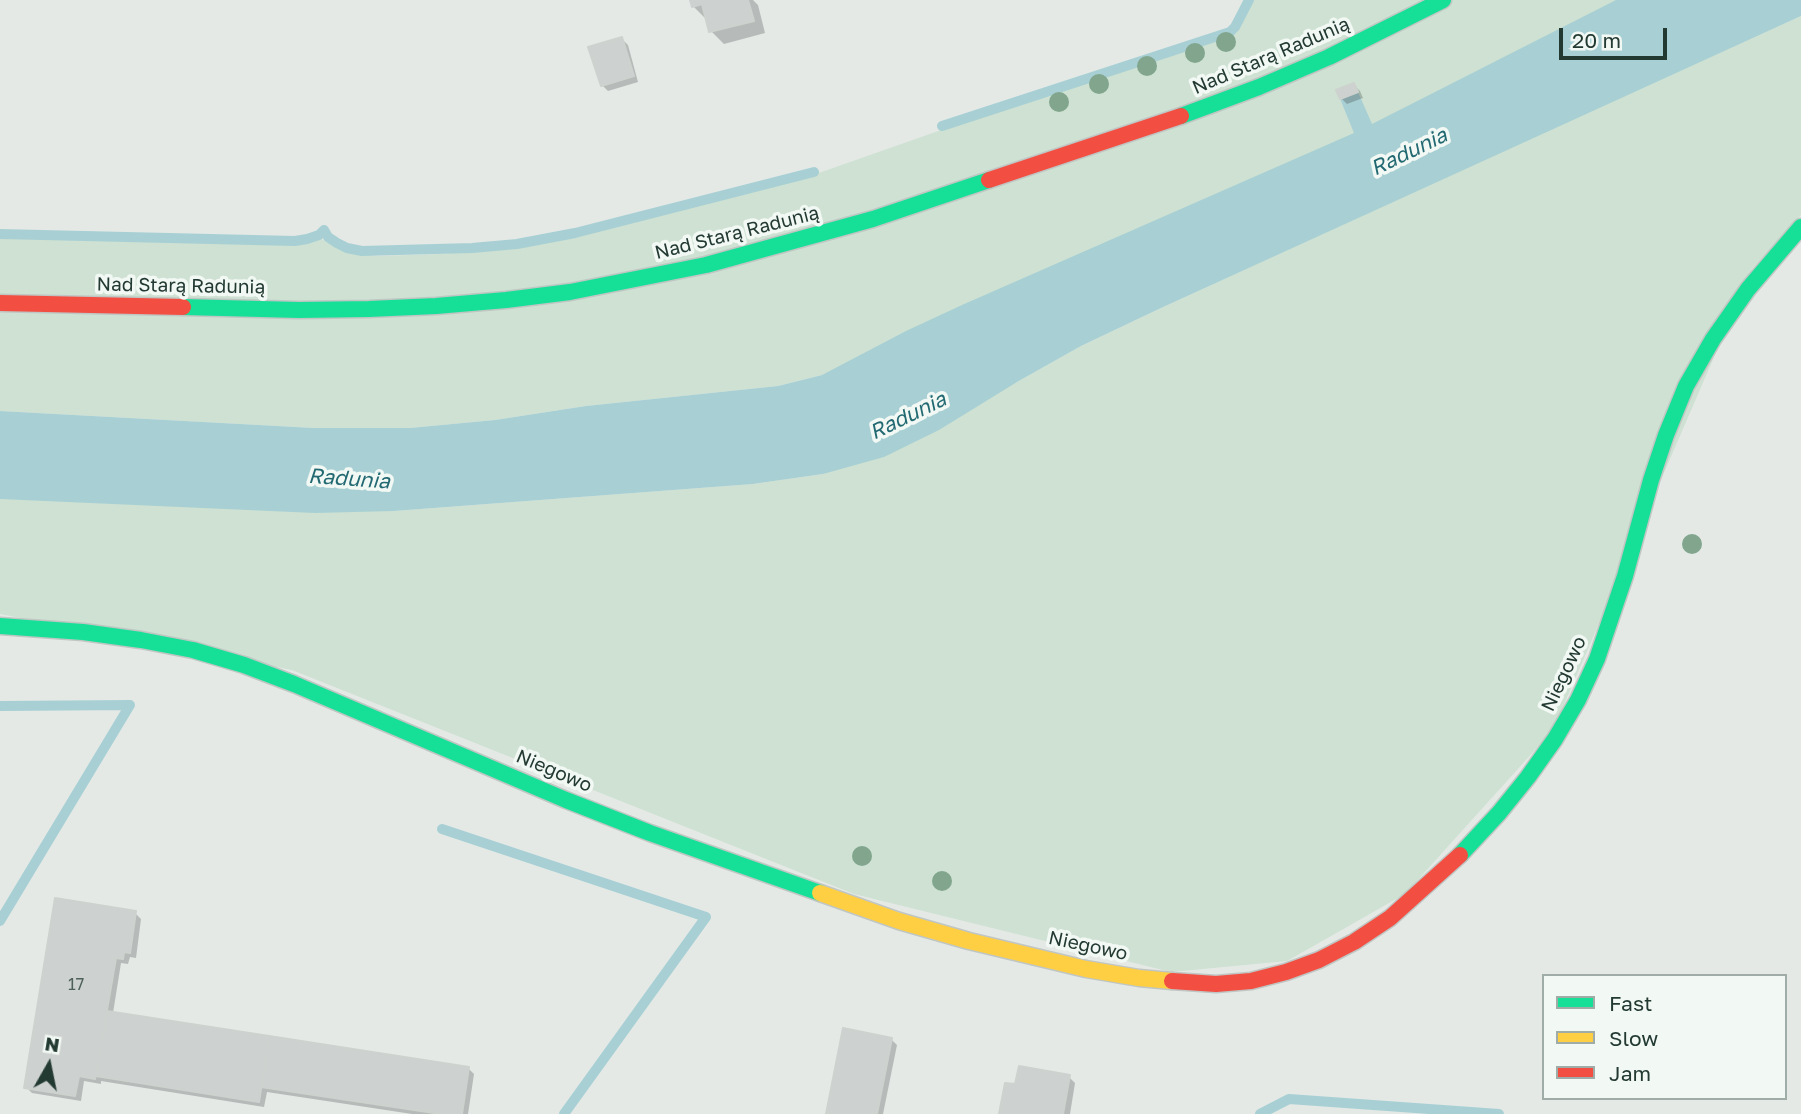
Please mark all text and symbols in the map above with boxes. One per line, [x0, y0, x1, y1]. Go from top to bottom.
street label: Nad Starą Radunią [1189, 13, 1353, 99]
scale bar [1563, 14, 1672, 58]
text: 20 m [1572, 27, 1621, 53]
water label: Radunia [1367, 123, 1451, 181]
street label: Nad Starą Radunią [652, 202, 822, 264]
street label: Nad Starą Radunią [97, 273, 265, 299]
water label: Radunia [866, 387, 950, 445]
water label: Radunia [307, 464, 391, 494]
street label: Niegowo [1537, 633, 1591, 715]
street label: Niegowo [513, 745, 595, 797]
street label: Niegowo [1046, 927, 1130, 965]
legend [1542, 974, 1787, 1100]
house number: 17 [68, 975, 84, 995]
text: Fast [1609, 990, 1652, 1016]
text: Slow [1609, 1025, 1658, 1051]
north arrow [14, 1030, 84, 1100]
text: N [43, 1031, 61, 1056]
text: Jam [1609, 1060, 1651, 1086]

